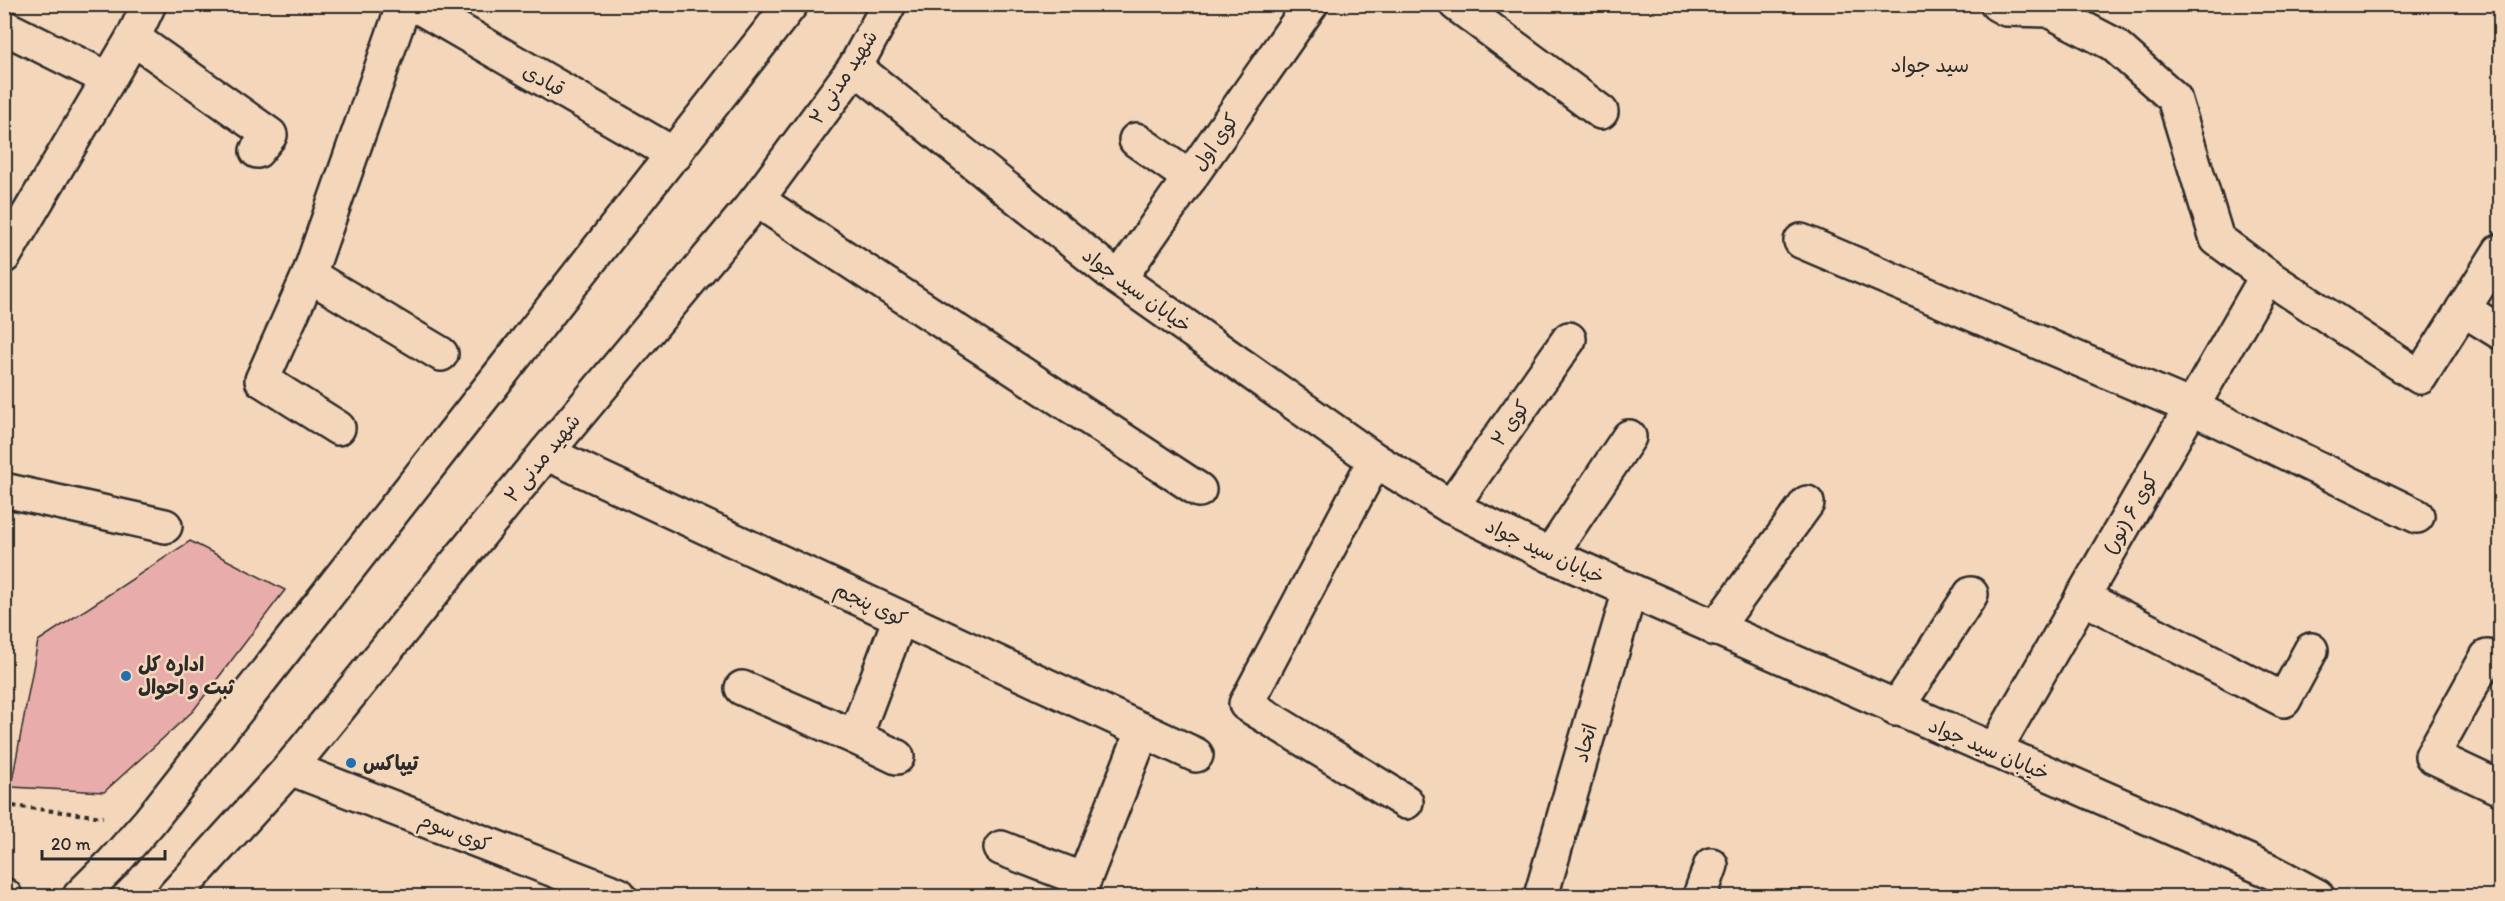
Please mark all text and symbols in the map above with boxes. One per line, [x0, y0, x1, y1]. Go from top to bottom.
street label: شهید مدنی ۲ [804, 25, 883, 129]
district label: سید جواد [1891, 52, 1969, 78]
street label: قبادی [519, 58, 569, 102]
street label: کوی اول [1187, 109, 1243, 175]
street label: خیابان سید جواد [1078, 242, 1196, 338]
street label: کوی ۲ [1486, 395, 1534, 451]
street label: شهید مدنی ۲ [499, 409, 586, 508]
street label: کوی ۶ (نور) [2097, 468, 2163, 558]
street label: خیابان سید جواد [1482, 513, 1608, 589]
street label: کوی پنجم [830, 577, 911, 634]
place label: اداره کل ثبت و احوال [138, 652, 235, 700]
marker: اداره کل ثبت و احوال [119, 669, 133, 683]
street label: خیابان سید جواد [1925, 713, 2053, 785]
street label: اتحاد [1568, 721, 1602, 765]
place label: تیپاکس [363, 751, 419, 776]
marker: تیپاکس [344, 756, 358, 770]
street label: کوی سوم [414, 807, 494, 860]
scale bar [42, 823, 165, 861]
text: 20 m [51, 833, 91, 855]

